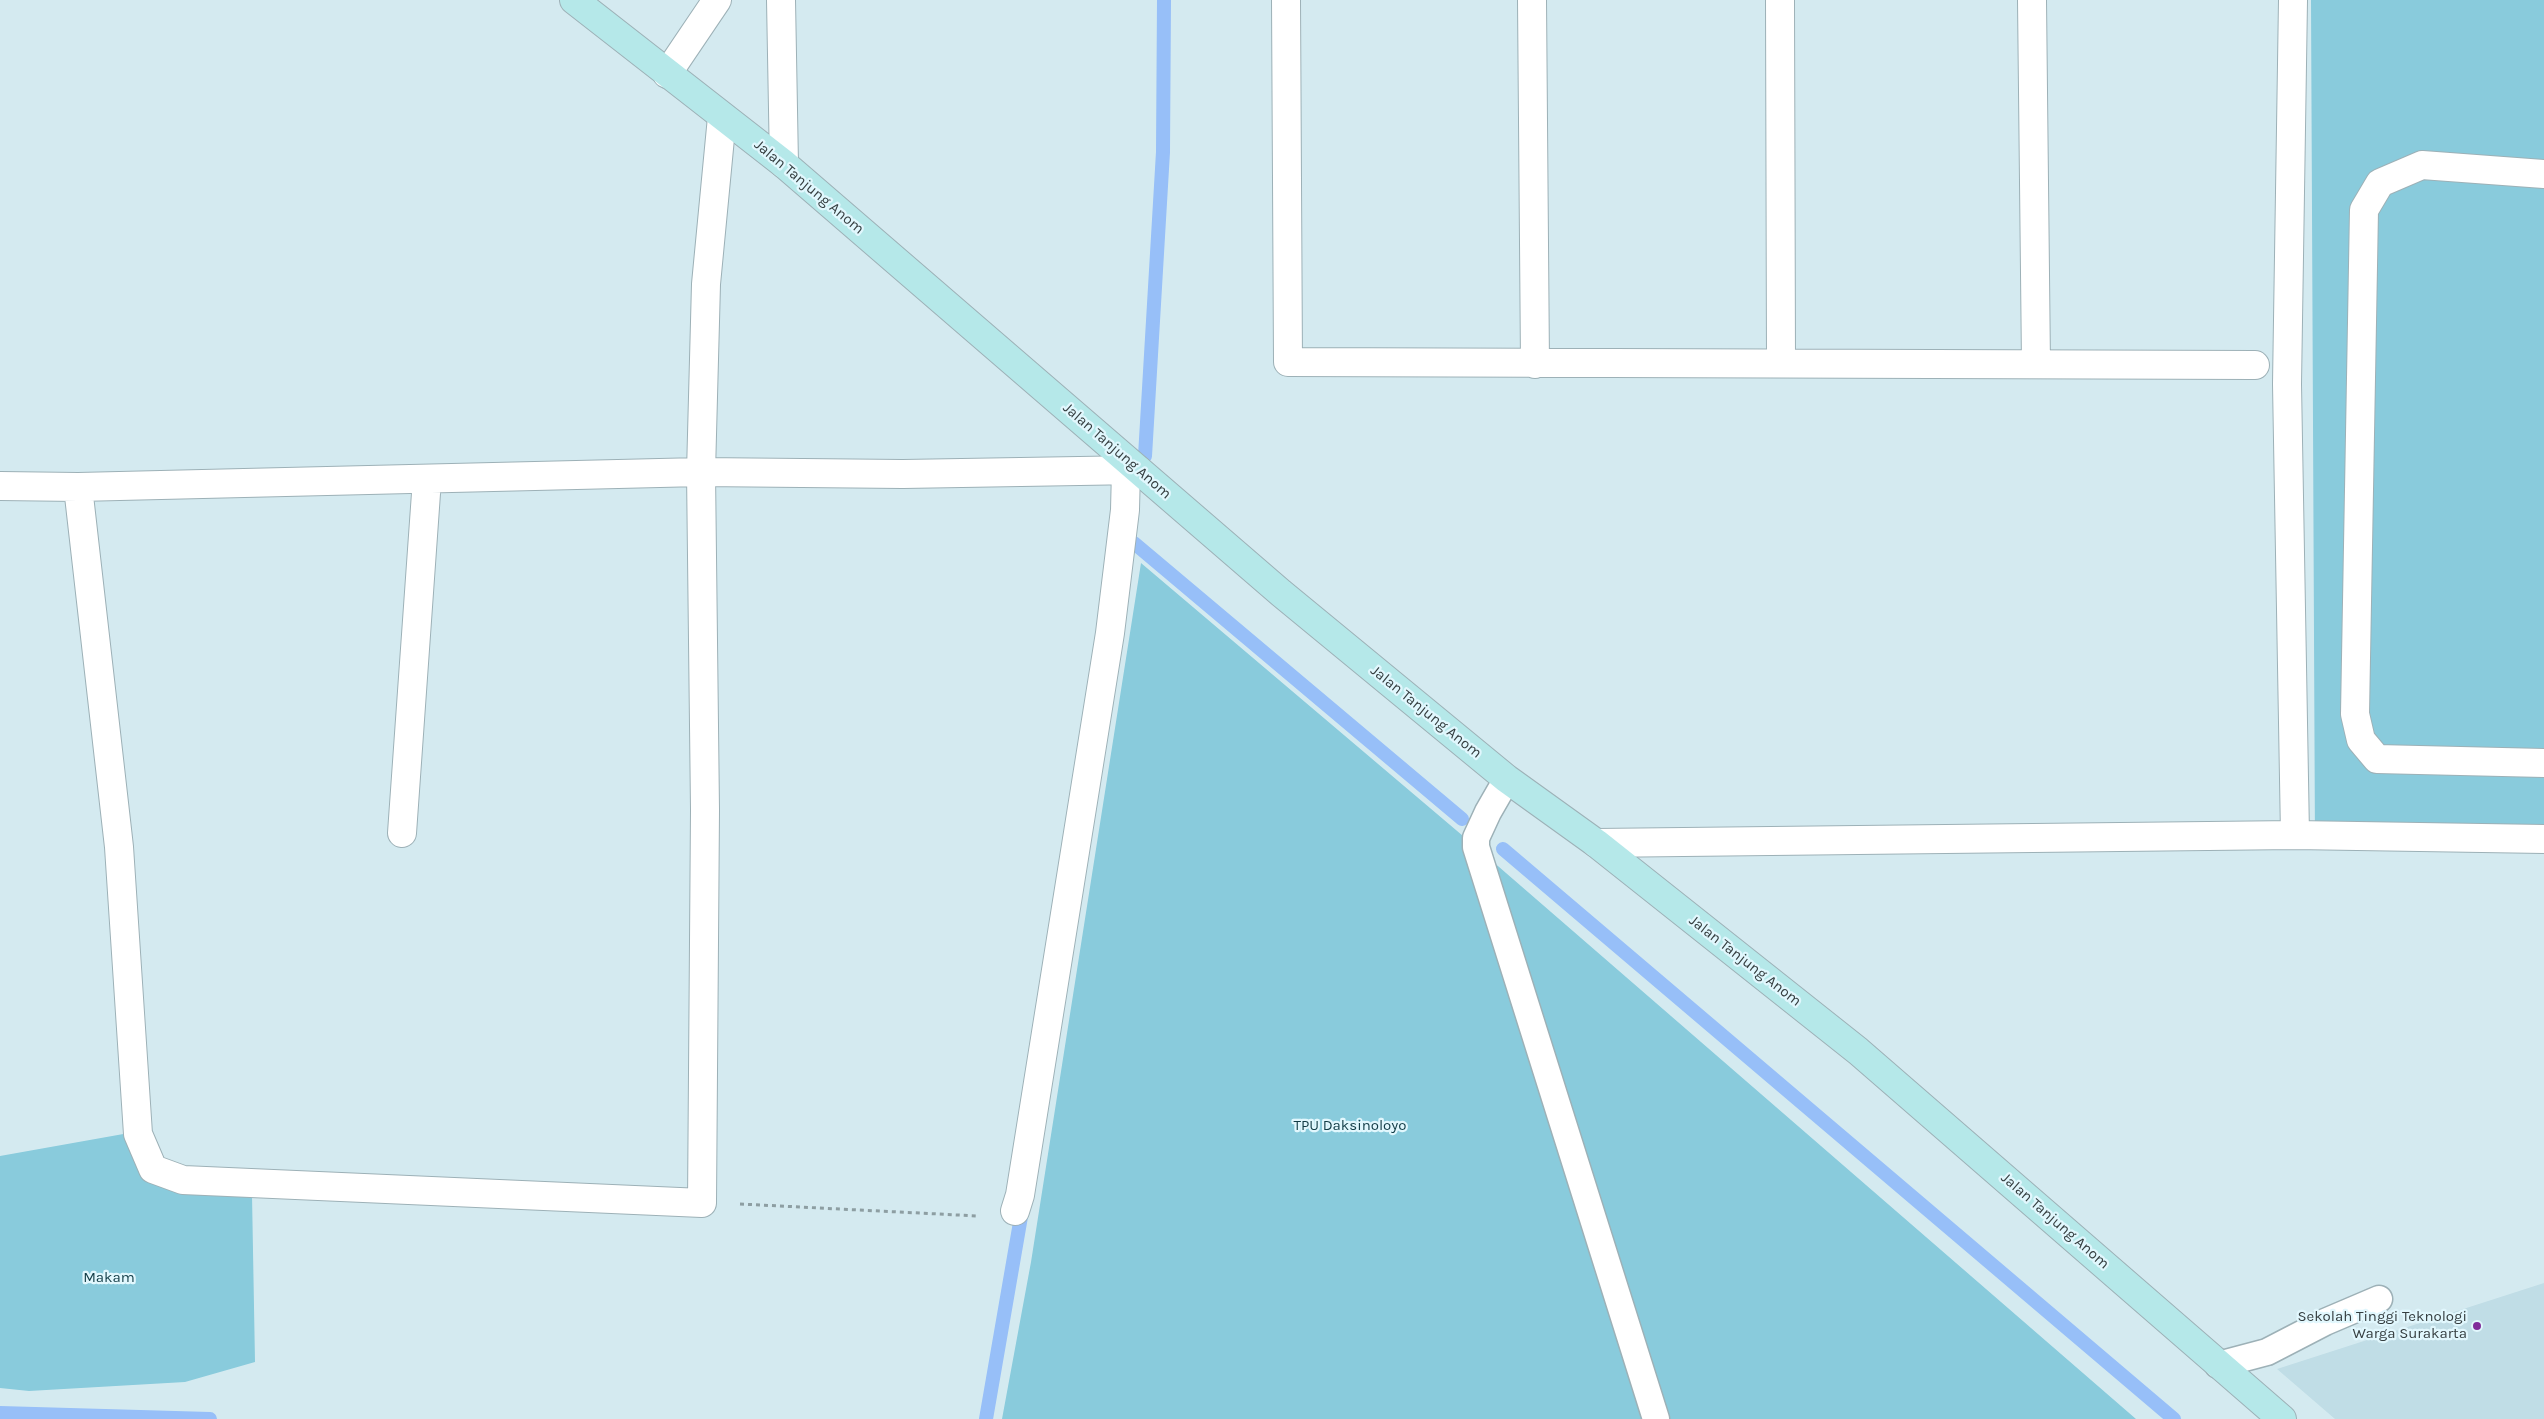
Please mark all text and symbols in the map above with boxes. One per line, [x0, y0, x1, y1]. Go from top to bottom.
street label: Jalan Tanjung Anom [750, 136, 868, 238]
street label: Jalan Tanjung Anom [1059, 399, 1175, 503]
street label: Jalan Tanjung Anom [1367, 662, 1485, 762]
street label: Jalan Tanjung Anom [1685, 912, 1805, 1010]
park label: TPU Daksinoloyo [1294, 1117, 1406, 1135]
street label: Jalan Tanjung Anom [1997, 1169, 2113, 1273]
park label: Makam [83, 1269, 135, 1287]
place label: Sekolah Tinggi Teknologi Warga Surakarta [2297, 1308, 2467, 1343]
marker: Sekolah Tinggi Teknologi Warga Surakarta [2471, 1320, 2483, 1332]

